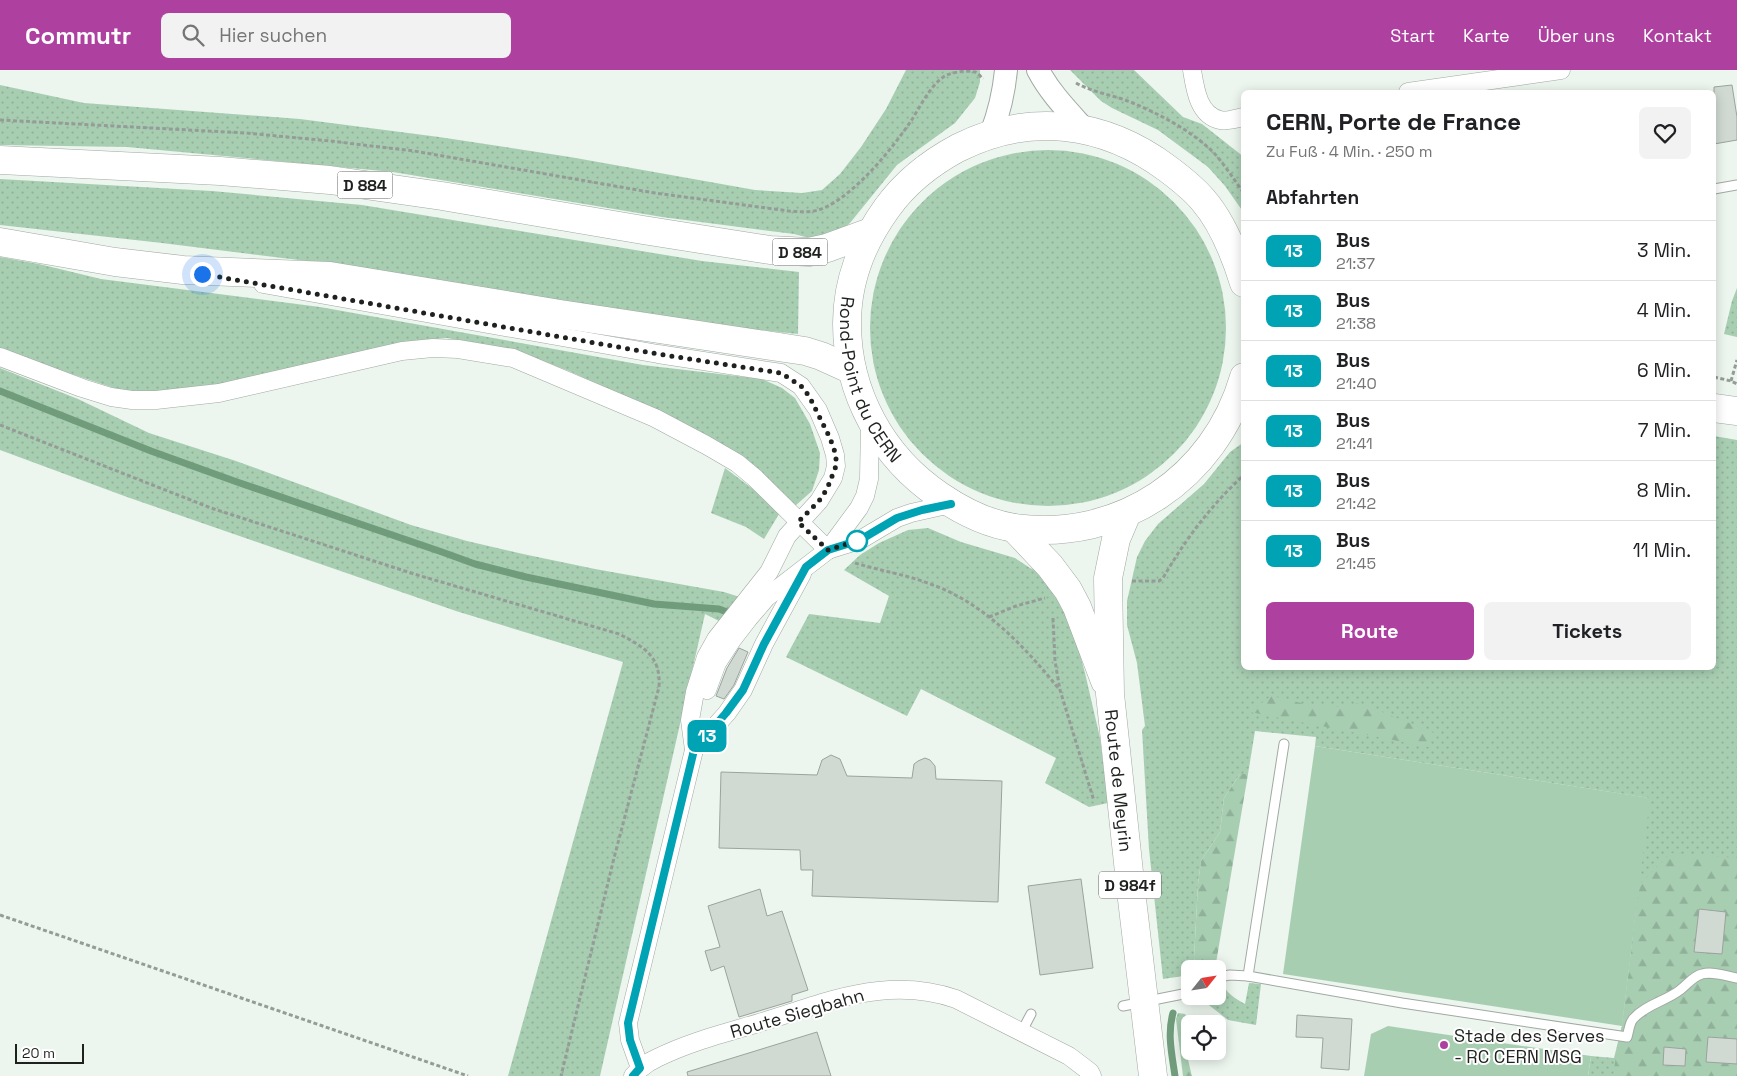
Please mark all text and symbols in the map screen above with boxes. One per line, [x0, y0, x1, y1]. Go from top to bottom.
search box [161, 13, 511, 58]
text: Commutr [25, 20, 131, 51]
icon: search [179, 21, 207, 49]
text: Hier suchen [219, 23, 327, 48]
text: Start [1390, 24, 1435, 47]
text: Karte [1463, 24, 1510, 47]
text: Über uns [1538, 24, 1615, 47]
text: Kontakt [1643, 24, 1712, 47]
text: CERN, Porte de France [1266, 106, 1521, 137]
button: heart [1639, 107, 1691, 159]
text: Zu Fuß · 4 Min. · 250 m [1266, 141, 1433, 162]
road number: D 884 [338, 172, 392, 198]
text: Abfahrten [1266, 185, 1359, 210]
text: Bus [1336, 228, 1370, 253]
road number: D 884 [772, 238, 828, 266]
text: 3 Min. [1637, 238, 1691, 263]
text: 13 [1284, 239, 1303, 262]
text: 21:37 [1336, 253, 1375, 274]
your location [190, 262, 215, 287]
text: Bus [1336, 288, 1370, 313]
street label: Rond-Point du CERN [835, 295, 907, 467]
text: 4 Min. [1637, 298, 1691, 323]
text: 13 [1284, 299, 1303, 322]
text: 21:38 [1336, 313, 1376, 334]
text: Bus [1336, 348, 1370, 373]
text: 6 Min. [1637, 358, 1691, 383]
text: 13 [1284, 359, 1303, 382]
text: 21:40 [1336, 373, 1377, 394]
text: Bus [1336, 408, 1370, 433]
text: 7 Min. [1638, 418, 1691, 443]
text: 13 [1284, 419, 1303, 442]
text: 21:41 [1336, 433, 1373, 454]
text: Bus [1336, 468, 1370, 493]
text: 8 Min. [1637, 478, 1691, 503]
text: 13 [1284, 479, 1303, 502]
text: 21:42 [1336, 493, 1376, 514]
text: Bus [1336, 528, 1370, 553]
unlabelled marker [846, 530, 868, 552]
text: 11 Min. [1633, 538, 1691, 563]
text: 13 [1284, 539, 1303, 562]
text: 21:45 [1336, 553, 1376, 574]
button: Route [1266, 602, 1474, 660]
button: Tickets [1484, 602, 1691, 660]
street label: Route de Meyrin [1100, 708, 1138, 853]
line badge: 13 [684, 720, 730, 752]
text: 13 [697, 724, 717, 747]
road number: D 984f [1099, 872, 1161, 898]
north arrow [1181, 960, 1226, 1005]
map controls [1181, 960, 1226, 1060]
street label: Route Siegbahn [727, 983, 867, 1043]
button: locate [1181, 1015, 1226, 1060]
place label: Stade des Serves - RC CERN MSG [1454, 1024, 1605, 1068]
marker: Stade des Serves - RC CERN MSG [1438, 1039, 1450, 1051]
scale bar [15, 1041, 84, 1064]
text: 20 m [22, 1044, 55, 1062]

